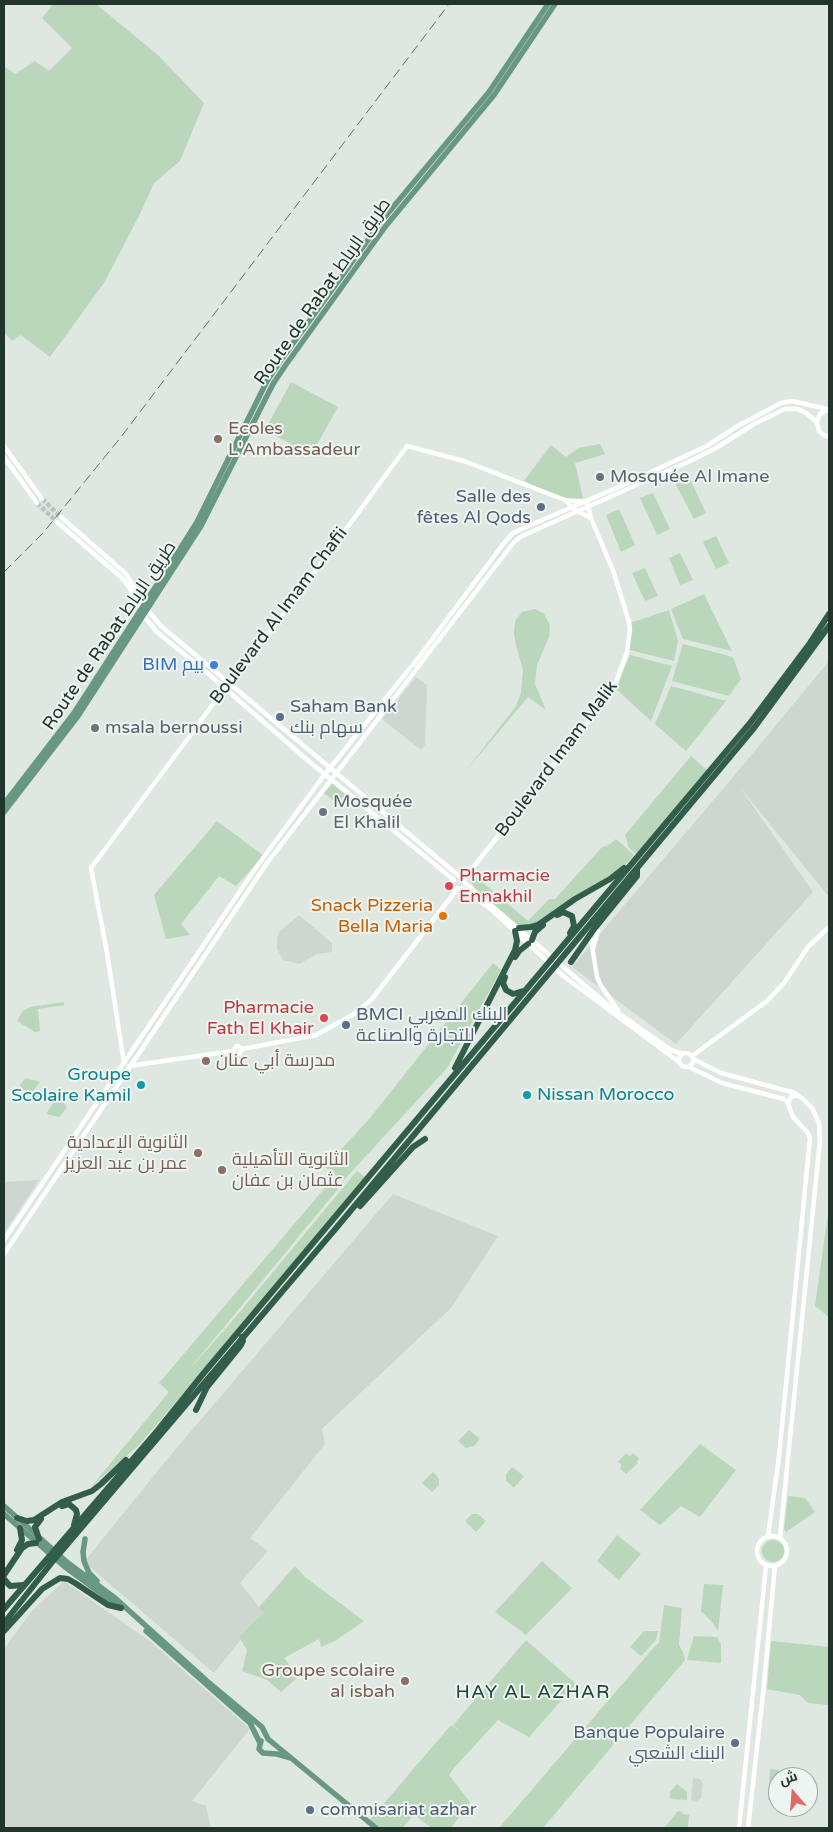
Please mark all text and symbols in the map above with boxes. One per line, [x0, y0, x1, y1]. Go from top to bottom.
street label: Route de Rabat طريق الرباط [250, 194, 396, 390]
place label: Ecoles L'Ambassadeur [228, 418, 360, 460]
marker: Ecoles L'Ambassadeur [212, 433, 224, 445]
place label: Mosquée Al Imane [610, 466, 769, 488]
marker: Mosquée Al Imane [594, 471, 606, 483]
place label: Salle des fêtes Al Qods [417, 486, 531, 528]
marker: Salle des fêtes Al Qods [535, 501, 547, 513]
street label: Boulevard Al Imam Chafii [205, 523, 353, 709]
street label: Route de Rabat طريق الرباط [39, 537, 181, 735]
place label: BIM بيم [142, 654, 204, 676]
marker: BIM بيم [208, 659, 220, 671]
street label: Boulevard Imam Malik [491, 677, 623, 841]
place label: Saham Bank سهام بنك [290, 696, 397, 739]
marker: Saham Bank سهام بنك [274, 711, 286, 723]
place label: msala bernoussi [105, 717, 243, 739]
marker: msala bernoussi [89, 722, 101, 734]
place label: Mosquée El Khalil [333, 791, 412, 834]
marker: Mosquée El Khalil [317, 806, 329, 818]
place label: Pharmacie Ennakhil [459, 865, 550, 908]
marker: Pharmacie Ennakhil [443, 880, 455, 892]
place label: Snack Pizzeria Bella Maria [311, 895, 433, 938]
marker: Snack Pizzeria Bella Maria [437, 910, 449, 922]
place label: Pharmacie Fath El Khair [207, 997, 314, 1040]
place label: BMCI البنك المغربي للتجارة والصناعة [356, 1004, 507, 1046]
marker: Pharmacie Fath El Khair [318, 1012, 330, 1024]
marker: BMCI البنك المغربي للتجارة والصناعة [340, 1019, 352, 1031]
place label: مدرسة أبي عنان [216, 1050, 335, 1072]
marker: مدرسة أبي عنان [200, 1055, 212, 1067]
place label: Groupe Scolaire Kamil [11, 1064, 131, 1106]
marker: Groupe Scolaire Kamil [135, 1079, 147, 1091]
place label: Nissan Morocco [537, 1084, 674, 1106]
marker: Nissan Morocco [521, 1089, 533, 1101]
place label: الثانوية الإعدادية عمر بن عبد العزيز [65, 1132, 188, 1174]
marker: الثانوية الإعدادية عمر بن عبد العزيز [192, 1147, 204, 1159]
place label: الثانوية التأهيلية عثمان بن عفان [232, 1149, 349, 1192]
marker: الثانوية التأهيلية عثمان بن عفان [216, 1164, 228, 1176]
place label: Groupe scolaire al isbah [262, 1660, 395, 1702]
marker: Groupe scolaire al isbah [399, 1675, 411, 1687]
district label: HAY AL AZHAR [454, 1682, 612, 1704]
place label: Banque Populaire البنك الشعبي [573, 1722, 725, 1765]
marker: Banque Populaire البنك الشعبي [729, 1737, 741, 1749]
north arrow [768, 1767, 818, 1817]
text: ش [777, 1767, 800, 1789]
place label: commisariat azhar [320, 1799, 477, 1821]
marker: commisariat azhar [304, 1804, 316, 1816]

